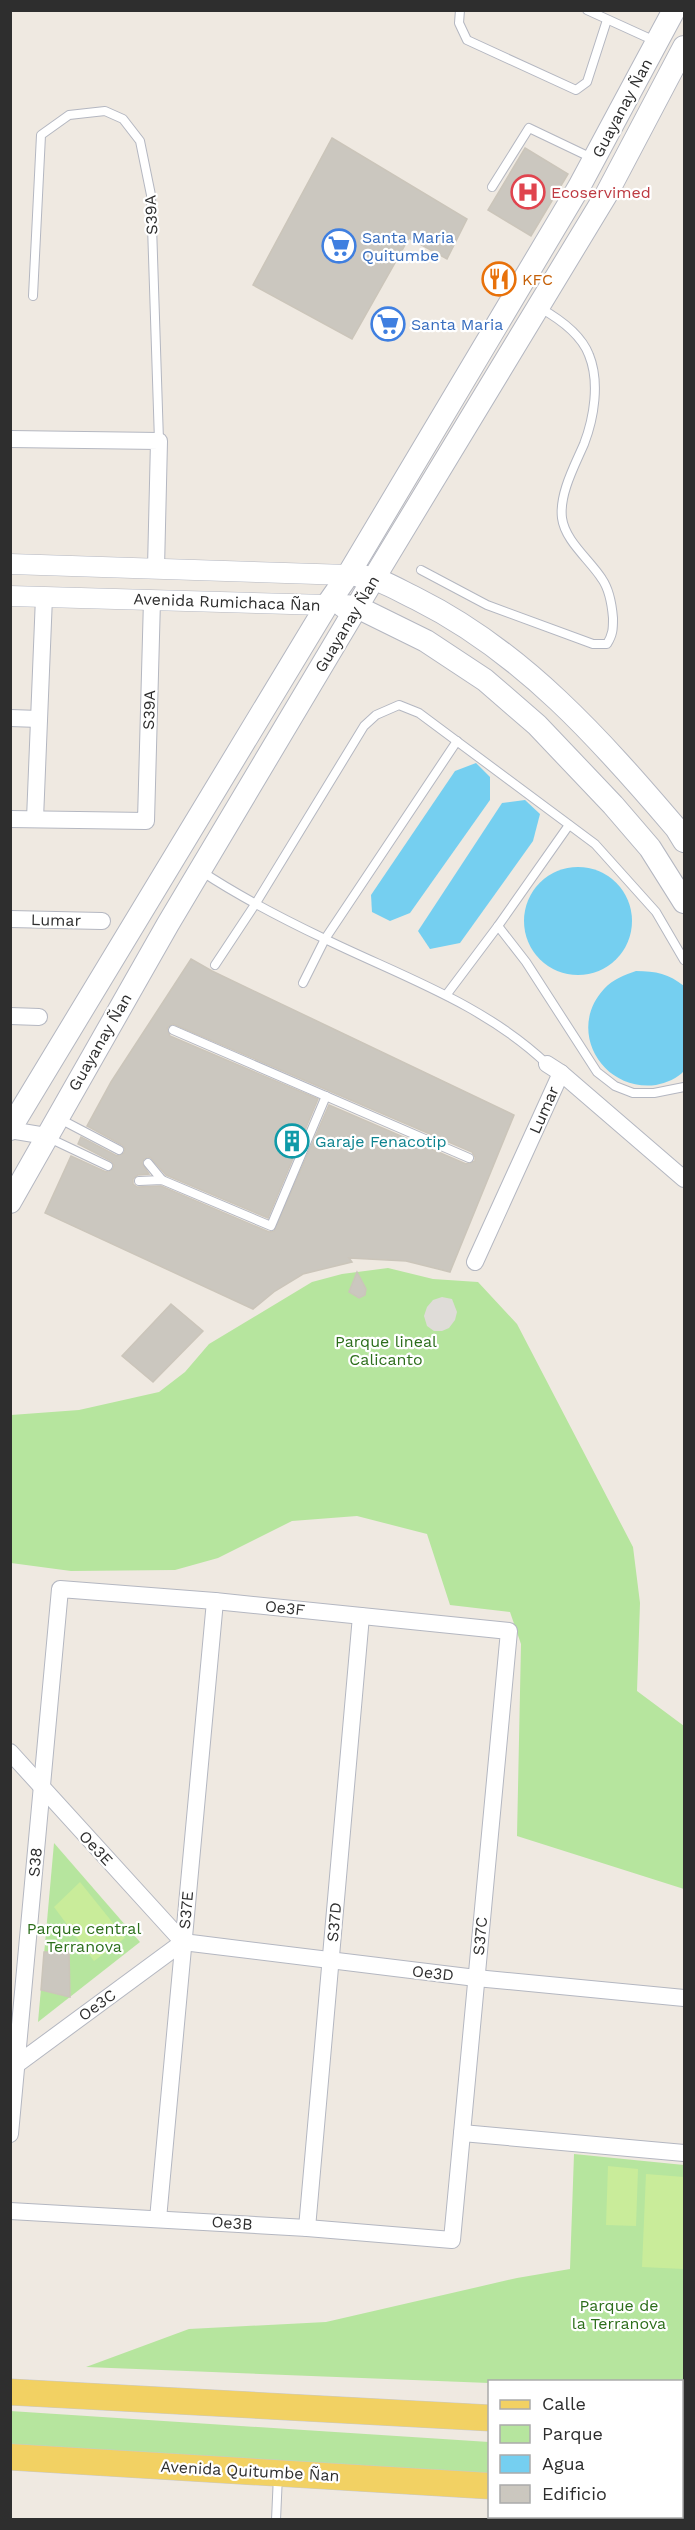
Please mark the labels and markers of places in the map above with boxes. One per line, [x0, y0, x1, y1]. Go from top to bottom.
hospital icon: Ecoservimed [510, 174, 546, 210]
place label: Ecoservimed [551, 183, 651, 202]
supermarket icon: Santa Maria Quitumbe [321, 228, 357, 264]
place label: Santa Maria Quitumbe [362, 228, 454, 265]
restaurant icon: KFC [481, 261, 517, 297]
place label: KFC [522, 270, 553, 289]
supermarket icon: Santa Maria [370, 306, 406, 342]
place label: Santa Maria [411, 315, 503, 334]
building icon: Garaje Fenacotip [274, 1123, 310, 1159]
place label: Garaje Fenacotip [315, 1132, 446, 1151]

